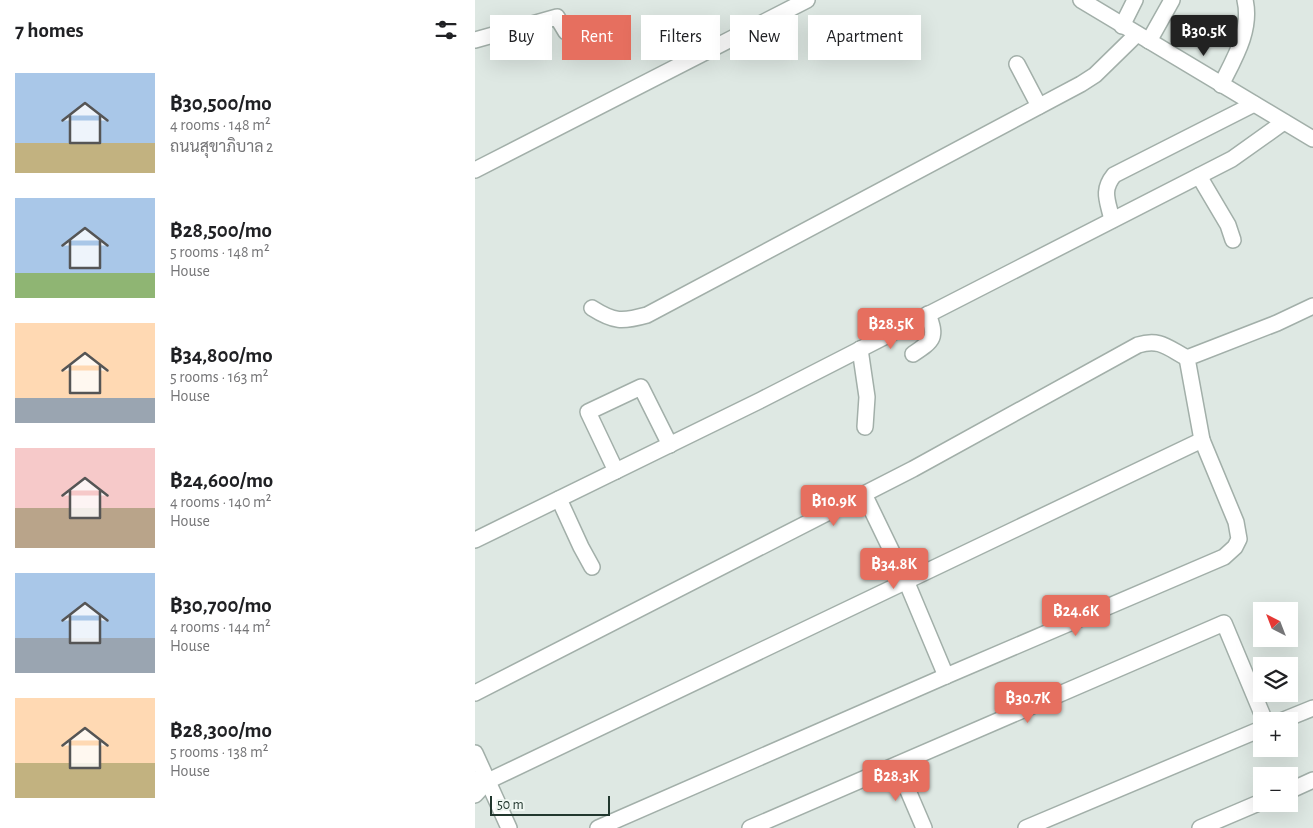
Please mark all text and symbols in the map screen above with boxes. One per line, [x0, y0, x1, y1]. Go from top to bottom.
chip: Buy [490, 15, 552, 60]
chip: Rent [562, 15, 631, 60]
chip: Filters [641, 15, 720, 60]
chip: New [730, 15, 798, 60]
chip: Apartment [808, 15, 921, 60]
pin: ฿30.5K [1163, 15, 1245, 57]
icon: filters [432, 16, 460, 44]
text: 7 homes [15, 20, 84, 41]
text: ฿30.5K [1182, 23, 1226, 39]
icon: home [55, 93, 115, 153]
text: ฿30,500/mo [170, 93, 272, 114]
text: 4 rooms · 148 m² [170, 117, 271, 133]
text: ถนนสุขาภิบาล 2 [170, 139, 273, 155]
icon: home [55, 218, 115, 278]
text: ฿28,500/mo [170, 220, 272, 241]
text: 5 rooms · 148 m² [170, 244, 270, 260]
text: House [170, 263, 210, 279]
pin: ฿28.5K [850, 308, 932, 350]
text: ฿28.5K [869, 316, 914, 332]
icon: home [55, 343, 115, 403]
text: ฿34,800/mo [170, 345, 273, 366]
text: 5 rooms · 163 m² [170, 369, 268, 385]
text: House [170, 388, 210, 404]
icon: home [55, 468, 115, 528]
text: ฿24,600/mo [170, 470, 273, 491]
pin: ฿10.9K [793, 484, 875, 527]
text: ฿10.9K [812, 493, 856, 509]
text: 4 rooms · 140 m² [170, 494, 271, 510]
text: House [170, 513, 210, 529]
pin: ฿34.8K [853, 548, 935, 590]
text: ฿34.8K [871, 556, 917, 572]
icon: home [55, 593, 115, 653]
pin: ฿24.6K [1035, 594, 1117, 637]
text: ฿30,700/mo [170, 595, 272, 616]
north arrow [1253, 602, 1297, 648]
map controls [1253, 602, 1298, 812]
text: ฿24.6K [1053, 603, 1099, 619]
text: 4 rooms · 144 m² [170, 619, 271, 635]
text: House [170, 638, 210, 654]
button: layers [1253, 657, 1298, 702]
pin: ฿30.7K [987, 682, 1069, 724]
text: ฿30.7K [1006, 690, 1050, 706]
button: + [1253, 712, 1298, 757]
icon: home [55, 718, 115, 778]
text: ฿28,300/mo [170, 720, 272, 741]
text: 5 rooms · 138 m² [170, 744, 268, 760]
pin: ฿28.3K [855, 760, 937, 802]
text: House [170, 763, 210, 779]
button: − [1253, 767, 1298, 812]
text: ฿28.3K [874, 768, 918, 784]
scale bar [490, 793, 610, 816]
text: 50 m [497, 798, 524, 812]

